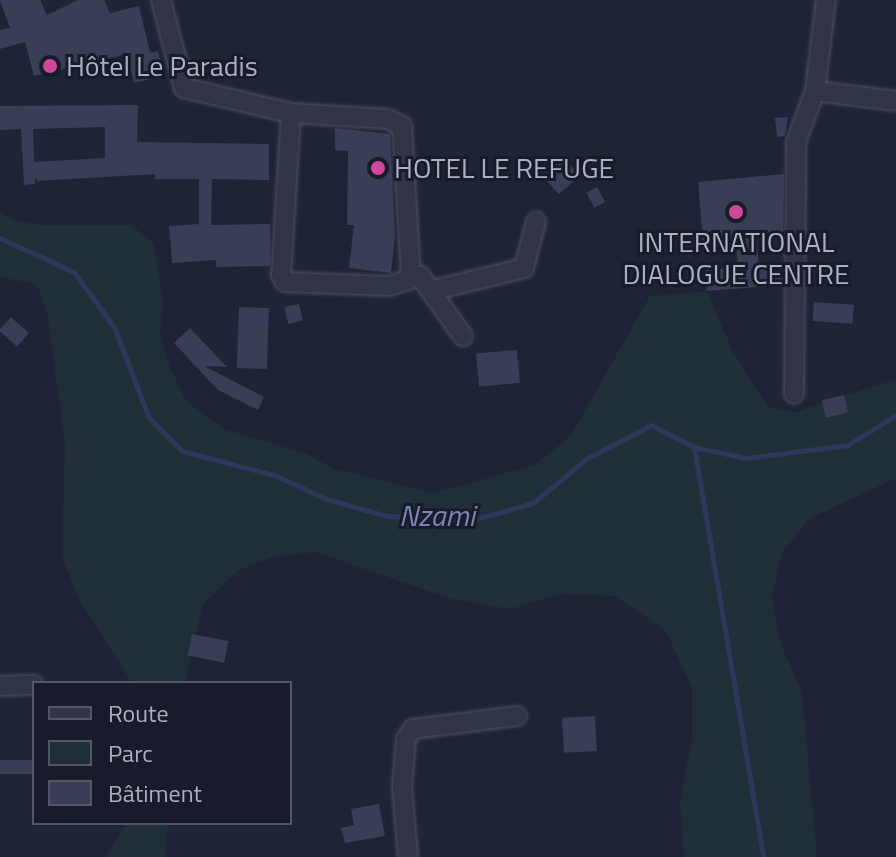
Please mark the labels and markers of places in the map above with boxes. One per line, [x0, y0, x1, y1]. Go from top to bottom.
place label: Hôtel Le Paradis [66, 49, 258, 83]
marker: Hôtel Le Paradis [41, 57, 59, 75]
place label: HOTEL LE REFUGE [394, 151, 614, 185]
marker: HOTEL LE REFUGE [369, 159, 387, 177]
marker: INTERNATIONAL DIALOGUE CENTRE [727, 203, 745, 221]
place label: INTERNATIONAL DIALOGUE CENTRE [623, 225, 849, 291]

